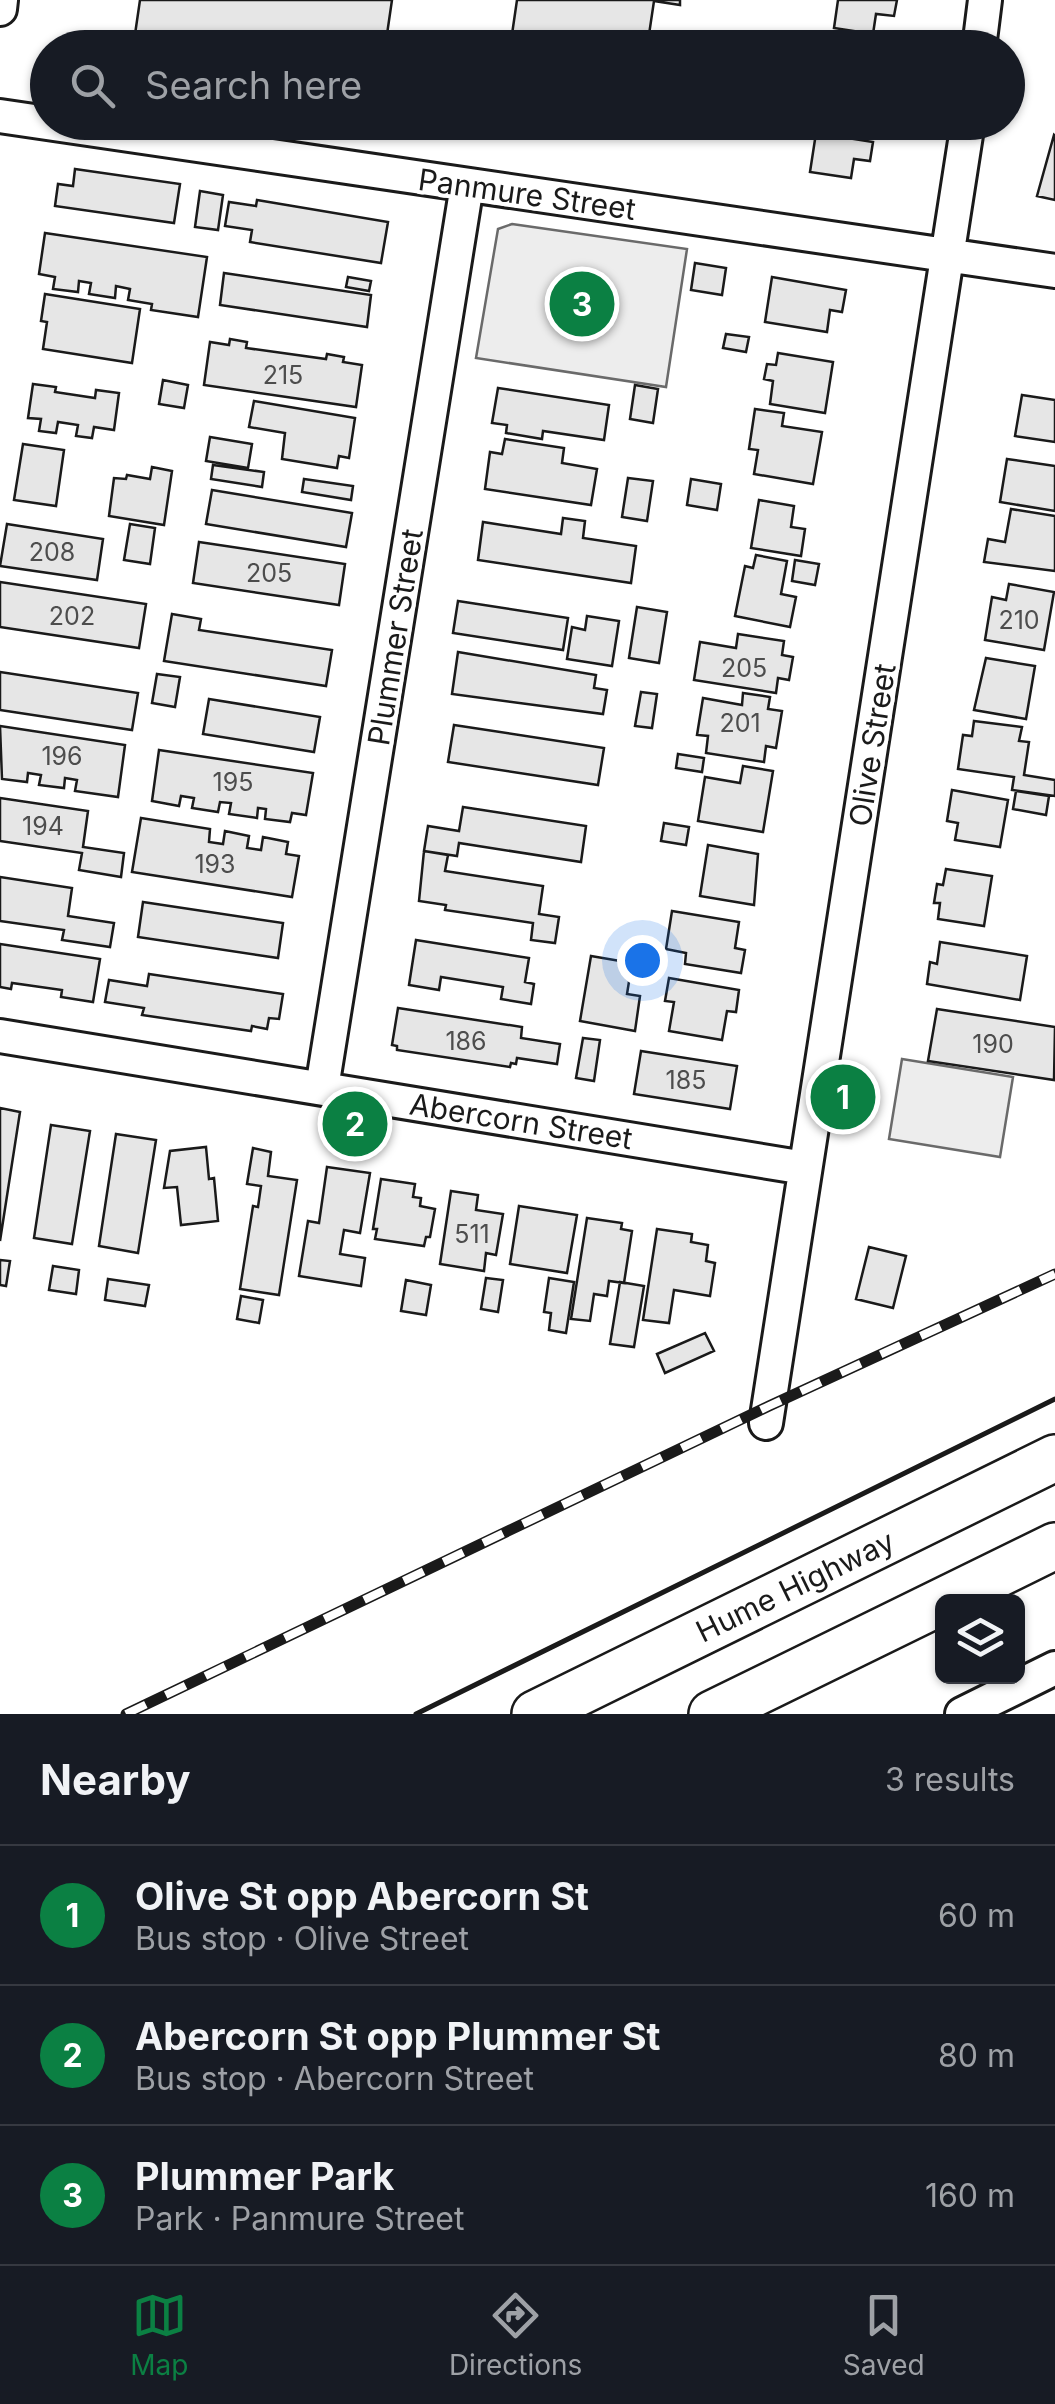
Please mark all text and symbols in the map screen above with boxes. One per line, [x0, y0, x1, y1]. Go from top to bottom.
search box [30, 30, 1025, 140]
icon: search [65, 58, 120, 113]
text: Search here [145, 62, 362, 108]
street label: Panmure Street [416, 161, 638, 227]
pin: 3 [550, 266, 614, 342]
house number: 215 [263, 360, 303, 390]
street label: Plummer Street [360, 526, 430, 748]
house number: 208 [29, 537, 75, 567]
house number: 205 [246, 558, 292, 588]
house number: 202 [49, 601, 95, 631]
house number: 210 [998, 605, 1040, 635]
house number: 205 [721, 653, 767, 683]
street label: Olive Street [841, 661, 903, 829]
house number: 201 [719, 708, 761, 738]
house number: 196 [41, 741, 83, 771]
house number: 195 [213, 767, 253, 797]
house number: 194 [22, 811, 64, 841]
house number: 193 [194, 849, 236, 879]
your location [617, 935, 668, 986]
house number: 186 [445, 1026, 487, 1056]
house number: 190 [972, 1029, 1014, 1059]
pin: 1 [810, 1060, 876, 1134]
house number: 185 [666, 1065, 706, 1095]
pin: 2 [322, 1086, 388, 1162]
street label: Abercorn Street [407, 1086, 635, 1156]
house number: 511 [454, 1219, 490, 1249]
street label: Hume Highway [690, 1522, 900, 1649]
map controls [935, 1594, 1025, 1684]
button: layers [935, 1594, 1025, 1684]
text: Nearby [40, 1754, 191, 1805]
text: 3 results [885, 1760, 1015, 1799]
text: Olive St opp Abercorn St [135, 1873, 589, 1919]
text: 1 [66, 1896, 79, 1935]
text: 60 m [938, 1896, 1015, 1935]
text: Bus stop · Olive Street [135, 1919, 469, 1958]
text: Abercorn St opp Plummer St [135, 2013, 660, 2059]
text: 2 [62, 2036, 83, 2075]
text: 80 m [938, 2036, 1015, 2075]
text: Bus stop · Abercorn Street [135, 2059, 534, 2098]
text: Plummer Park [135, 2153, 394, 2199]
text: 3 [62, 2176, 83, 2215]
text: 160 m [925, 2176, 1015, 2215]
text: Park · Panmure Street [135, 2199, 464, 2238]
tab: Map [130, 2288, 188, 2382]
tab: Directions [449, 2288, 582, 2382]
tab: Saved [843, 2288, 925, 2382]

